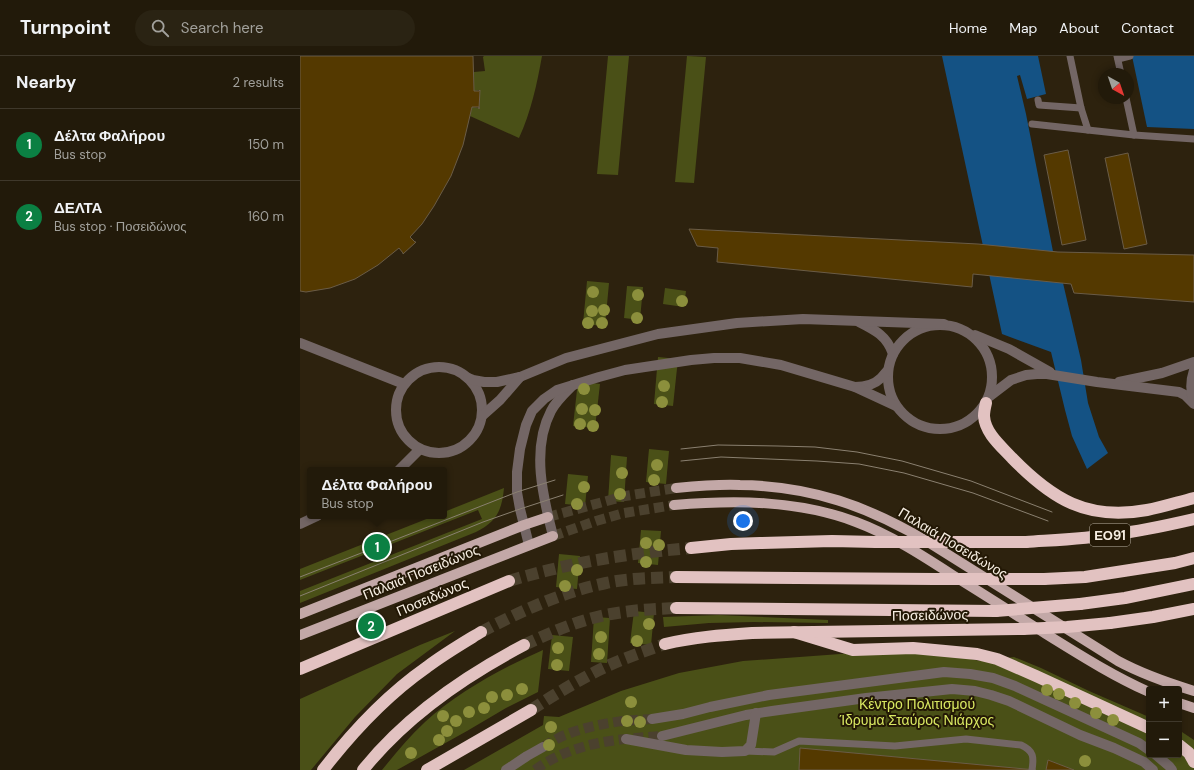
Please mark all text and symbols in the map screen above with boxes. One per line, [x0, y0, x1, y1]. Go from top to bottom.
search box [135, 10, 415, 46]
text: Turnpoint [20, 15, 111, 40]
icon: search [149, 17, 171, 39]
text: Search here [181, 18, 264, 38]
text: Home [949, 19, 987, 37]
text: Map [1009, 19, 1037, 37]
text: About [1059, 19, 1099, 37]
text: Contact [1121, 19, 1174, 37]
north arrow [1098, 68, 1134, 104]
text: Nearby [16, 71, 76, 93]
text: 2 results [233, 74, 284, 91]
text: Δέλτα Φαλήρου [54, 126, 165, 146]
text: 1 [27, 136, 31, 153]
text: 150 m [248, 136, 284, 153]
text: Bus stop [54, 146, 106, 163]
text: ΔΕΛΤΑ [54, 198, 102, 218]
text: 2 [25, 208, 33, 225]
text: 160 m [248, 208, 284, 225]
text: Bus stop · Ποσειδώνος [54, 218, 186, 235]
popup [307, 467, 447, 519]
text: Δέλτα Φαλήρου [321, 475, 433, 495]
text: Bus stop [321, 495, 374, 512]
street label: Παλαιά Ποσειδώνος [895, 503, 1011, 583]
your location [733, 511, 753, 531]
road number: ΕΟ91 [1090, 524, 1130, 546]
pin: 1 [364, 532, 390, 562]
street label: Παλαιά Ποσειδώνος [360, 541, 482, 603]
street label: Ποσειδώνος [394, 574, 470, 620]
street label: Ποσειδώνος [892, 605, 968, 625]
pin: 2 [358, 611, 384, 641]
map controls [1146, 686, 1182, 758]
button: + [1146, 686, 1182, 722]
park label: Κέντρο Πολιτισμού Ίδρυμα Σταύρος Νιάρχος [839, 695, 995, 729]
button: − [1146, 722, 1182, 758]

